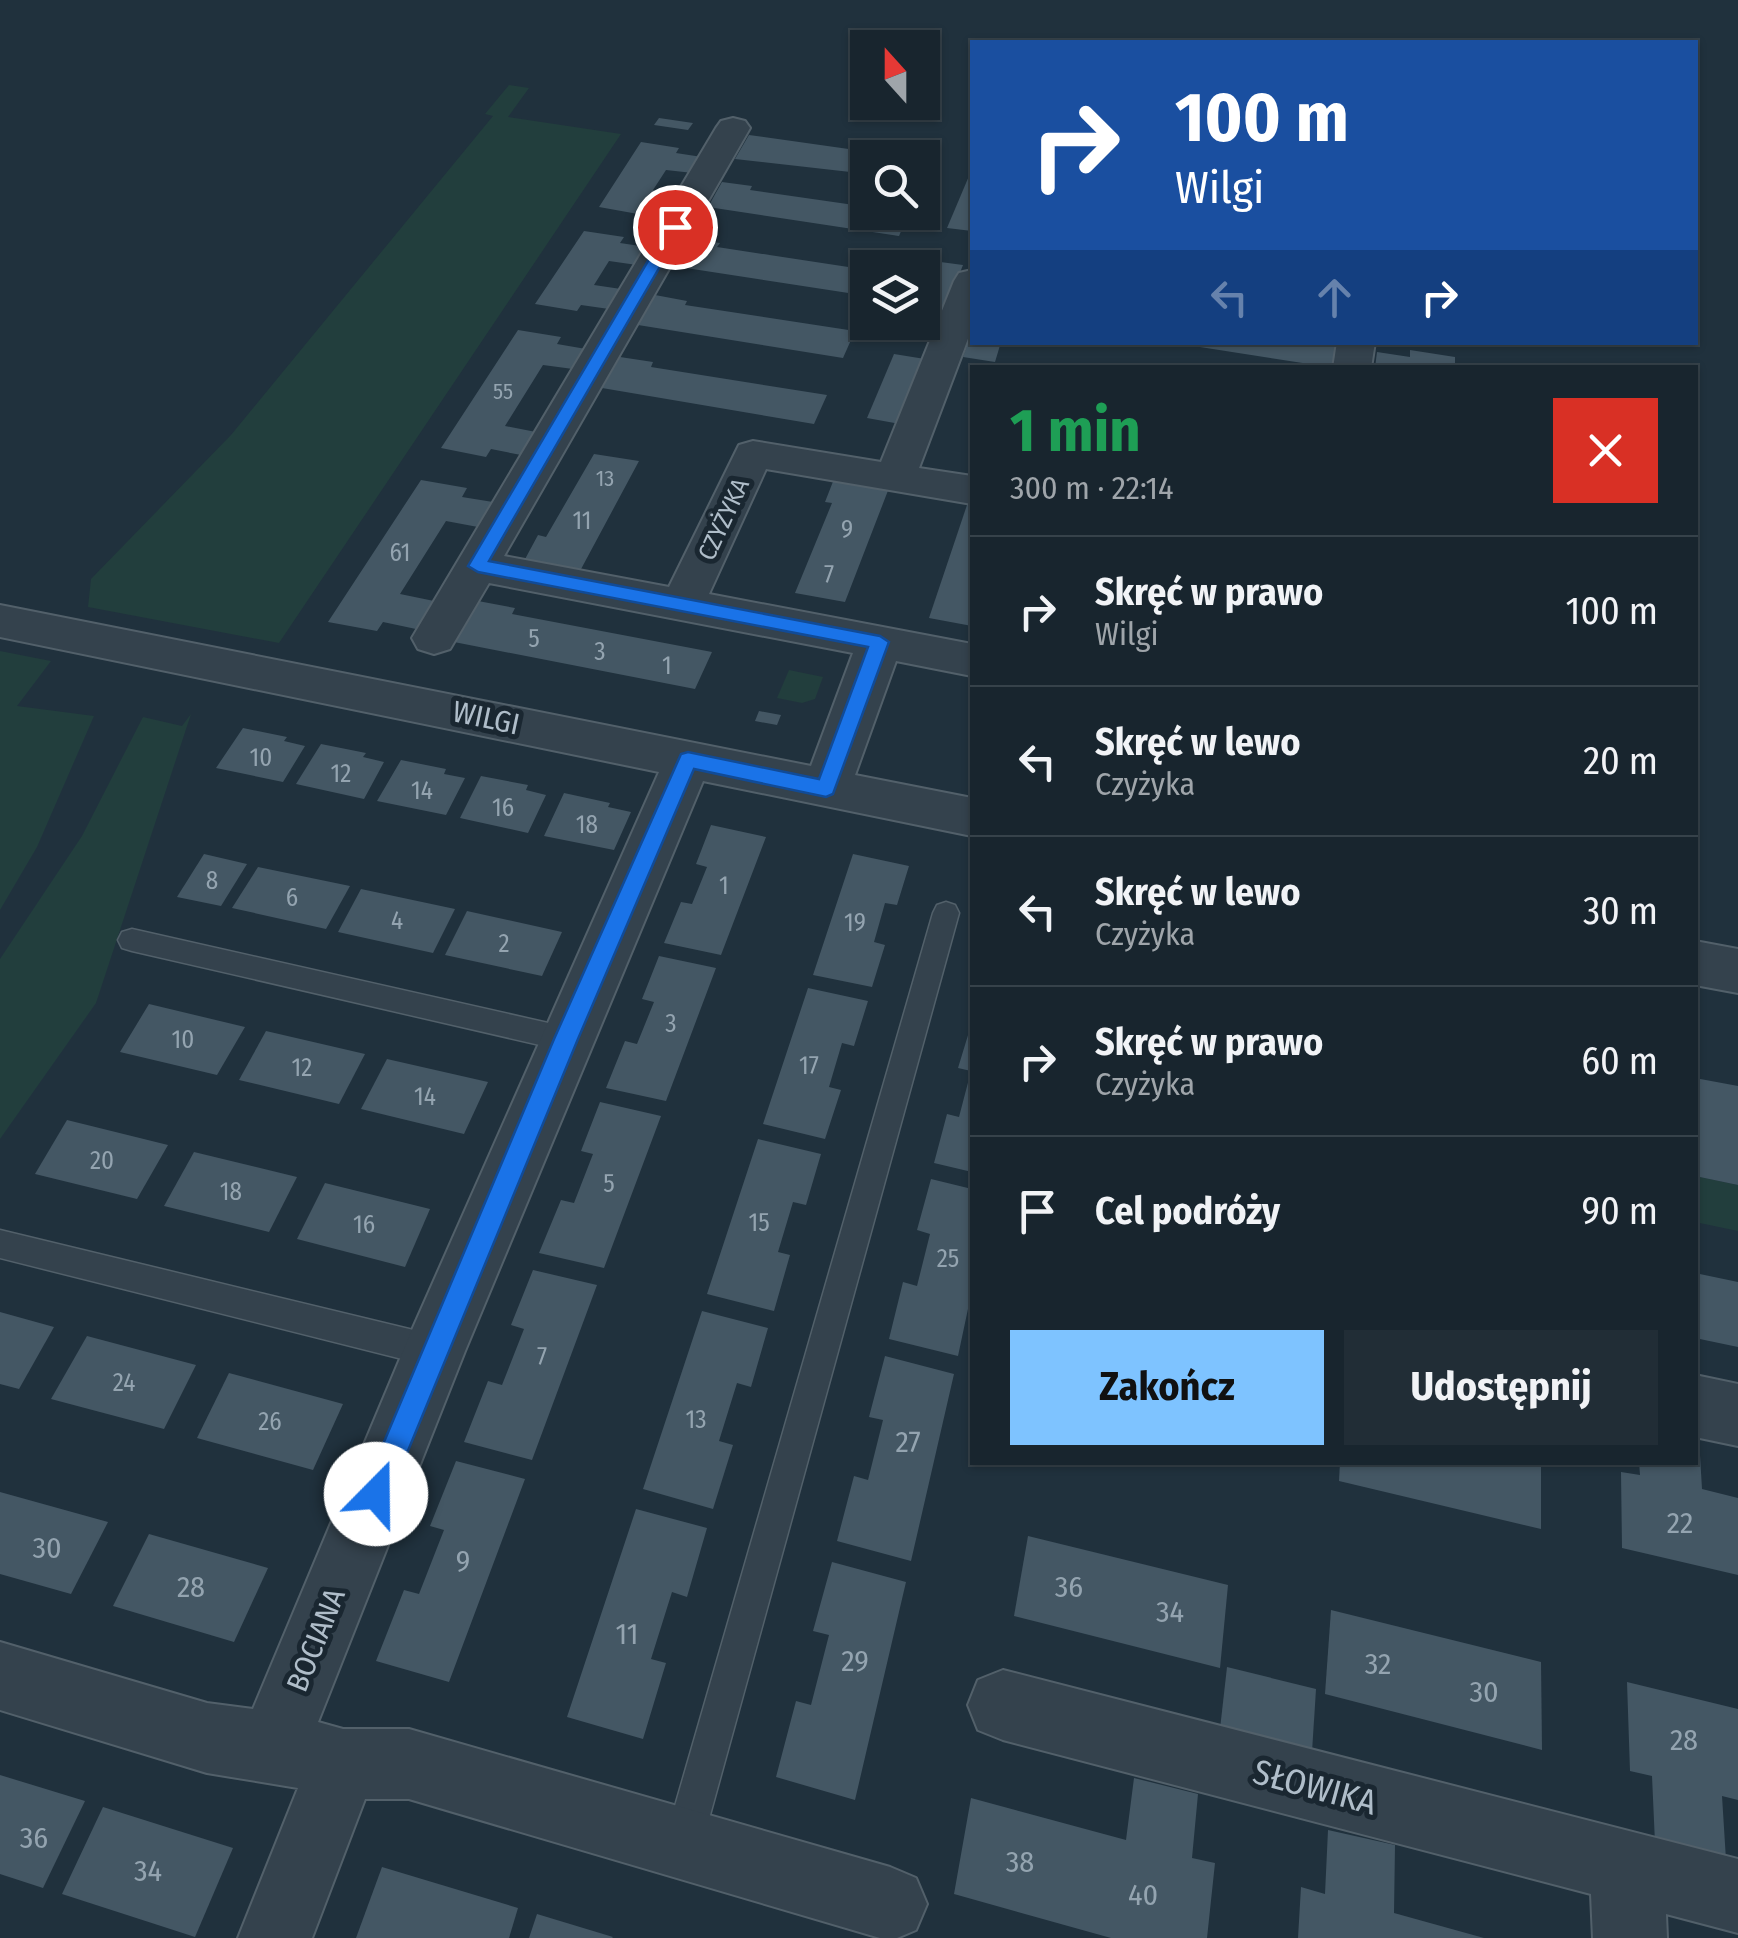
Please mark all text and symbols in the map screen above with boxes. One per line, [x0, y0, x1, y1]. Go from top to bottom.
north arrow [850, 30, 940, 120]
map controls [850, 30, 940, 340]
text: 100 m [1175, 76, 1349, 160]
icon: right [1010, 80, 1140, 210]
button: search [850, 140, 940, 230]
text: Wilgi [1175, 161, 1264, 215]
pin [633, 185, 718, 270]
icon: arrive [648, 200, 703, 255]
button: layers [850, 250, 940, 340]
icon: left [1202, 270, 1257, 325]
icon: ahead [1307, 270, 1362, 325]
icon: right [1412, 270, 1467, 325]
house number: 55 [493, 378, 513, 405]
text: 1 min [1010, 395, 1141, 467]
button: close [1553, 398, 1658, 503]
house number: 13 [596, 465, 614, 492]
text: 300 m · 22:14 [1010, 469, 1173, 507]
street label: CZYŻYKA [691, 473, 756, 565]
house number: 11 [572, 506, 592, 536]
house number: 9 [841, 515, 853, 545]
house number: 61 [389, 538, 411, 568]
house number: 7 [824, 560, 834, 590]
text: Skręć w prawo [1095, 569, 1323, 615]
icon: right [1010, 584, 1065, 639]
text: 100 m [1565, 588, 1658, 634]
text: Wilgi [1095, 615, 1159, 653]
house number: 5 [528, 624, 540, 654]
house number: 3 [594, 637, 606, 667]
house number: 1 [662, 651, 672, 681]
street label: WILGI [449, 693, 523, 743]
text: Skręć w lewo [1095, 719, 1301, 765]
icon: left [1010, 734, 1065, 789]
text: 20 m [1583, 738, 1658, 784]
house number: 10 [250, 743, 272, 773]
house number: 12 [331, 759, 351, 789]
text: Czyżyka [1095, 765, 1195, 803]
house number: 14 [411, 776, 433, 806]
house number: 16 [492, 793, 514, 823]
house number: 18 [576, 810, 598, 840]
house number: 8 [206, 866, 218, 896]
text: Skręć w lewo [1095, 869, 1301, 915]
house number: 1 [719, 871, 729, 901]
house number: 6 [286, 883, 298, 913]
icon: left [1010, 884, 1065, 939]
text: 30 m [1583, 888, 1658, 934]
house number: 4 [391, 906, 403, 936]
house number: 19 [844, 908, 866, 938]
text: Czyżyka [1095, 915, 1195, 953]
house number: 2 [498, 929, 510, 959]
house number: 3 [665, 1009, 677, 1039]
text: Skręć w prawo [1095, 1019, 1323, 1065]
house number: 10 [172, 1025, 194, 1055]
icon: right [1010, 1034, 1065, 1089]
text: 60 m [1581, 1038, 1658, 1084]
house number: 17 [799, 1051, 819, 1081]
house number: 12 [292, 1053, 312, 1083]
text: Czyżyka [1095, 1065, 1195, 1103]
house number: 14 [414, 1082, 436, 1112]
house number: 20 [90, 1146, 114, 1176]
house number: 5 [603, 1169, 615, 1199]
house number: 18 [220, 1177, 242, 1207]
icon: arrive [1010, 1184, 1065, 1239]
text: Cel podróży [1095, 1188, 1280, 1234]
text: 90 m [1582, 1188, 1658, 1234]
house number: 15 [748, 1208, 770, 1238]
house number: 16 [353, 1210, 375, 1240]
house number: 25 [937, 1244, 959, 1274]
button: Zakończ [1010, 1330, 1324, 1445]
button: Udostępnij [1344, 1330, 1658, 1445]
house number: 7 [537, 1342, 547, 1372]
house number: 24 [113, 1368, 135, 1398]
house number: 13 [685, 1405, 707, 1435]
house number: 26 [258, 1407, 282, 1437]
house number: 27 [895, 1424, 921, 1460]
position arrow [324, 1442, 428, 1546]
house number: 22 [1667, 1505, 1693, 1541]
house number: 30 [32, 1530, 62, 1566]
house number: 9 [456, 1543, 470, 1579]
house number: 28 [177, 1569, 205, 1605]
house number: 36 [1055, 1569, 1083, 1605]
street label: BOCIANA [279, 1583, 353, 1697]
house number: 34 [1156, 1594, 1184, 1630]
house number: 11 [616, 1616, 638, 1652]
house number: 29 [841, 1643, 869, 1679]
house number: 32 [1365, 1646, 1391, 1682]
house number: 30 [1469, 1674, 1499, 1710]
house number: 28 [1670, 1722, 1698, 1758]
street label: SŁOWIKA [1249, 1750, 1382, 1824]
house number: 36 [20, 1820, 48, 1856]
house number: 38 [1006, 1844, 1034, 1880]
house number: 34 [134, 1853, 162, 1889]
house number: 40 [1128, 1877, 1158, 1913]

